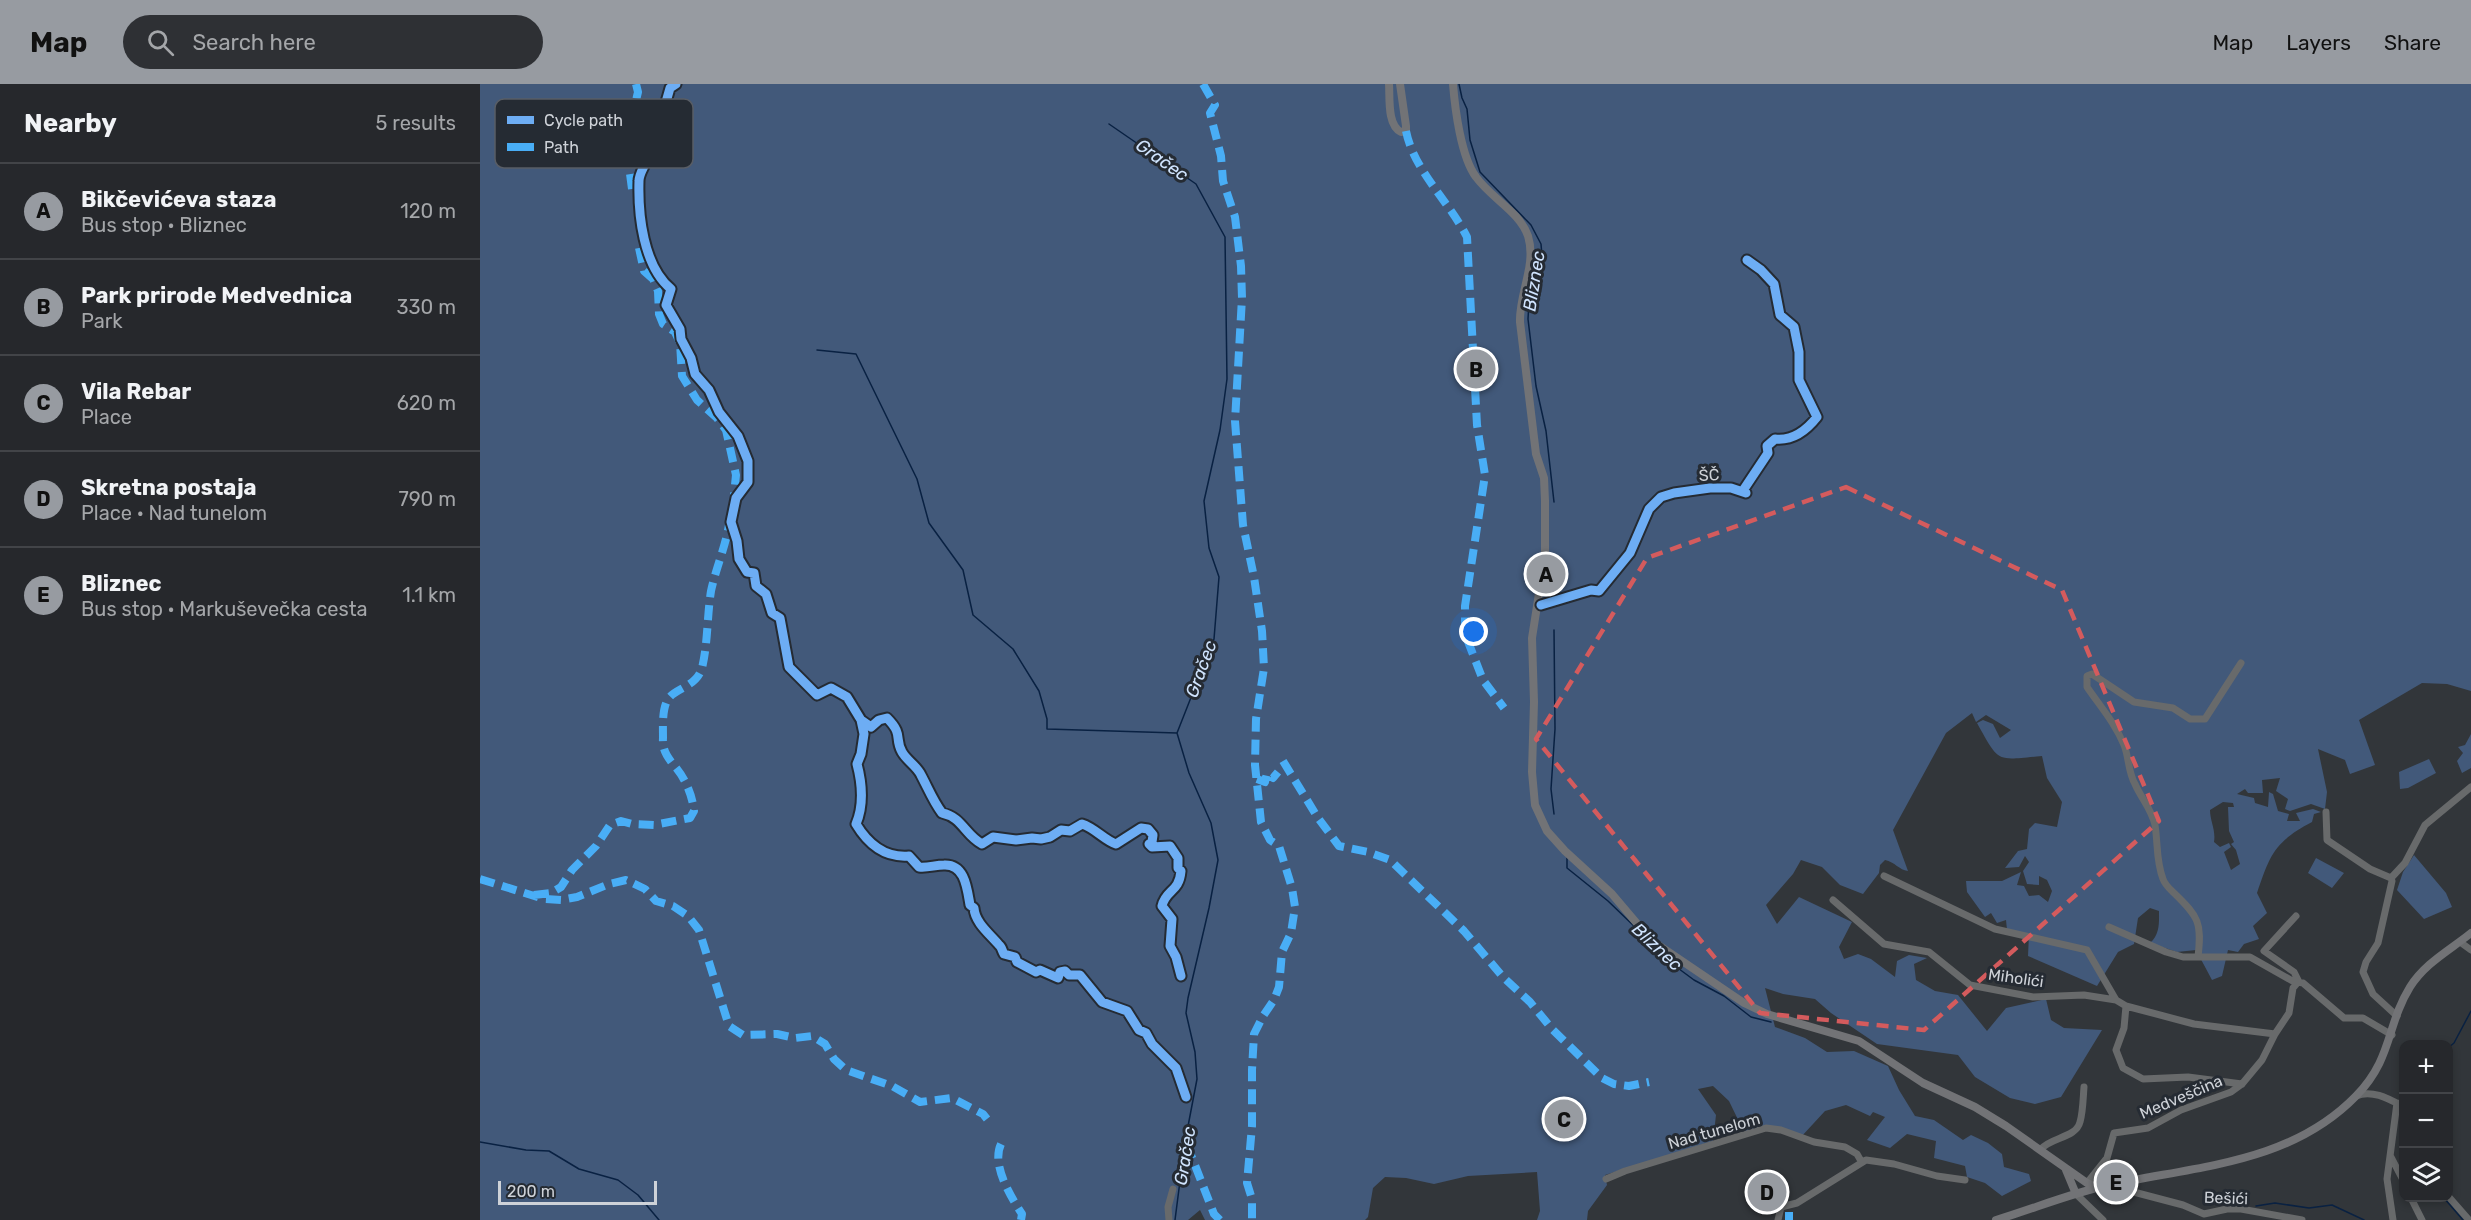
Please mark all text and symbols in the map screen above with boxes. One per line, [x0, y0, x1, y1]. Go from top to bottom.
search box [123, 15, 543, 69]
text: Map [30, 26, 87, 59]
icon: search [144, 26, 177, 59]
text: Search here [192, 29, 316, 56]
text: Map [2212, 30, 2253, 55]
text: Layers [2286, 30, 2351, 55]
text: Share [2384, 30, 2441, 55]
legend [495, 99, 693, 168]
text: Nearby [24, 108, 117, 139]
text: 5 results [375, 111, 456, 135]
text: Cycle path [544, 111, 623, 130]
water label: Gračec [1131, 134, 1193, 186]
text: Path [544, 138, 579, 157]
text: Bikčevićeva staza [81, 186, 277, 213]
text: A [36, 199, 51, 223]
text: 120 m [400, 199, 456, 223]
text: Bus stop · Bliznec [81, 213, 247, 237]
water label: Bliznec [1518, 249, 1550, 313]
text: Park prirode Medvednica [81, 282, 352, 309]
text: B [36, 295, 51, 319]
text: 330 m [397, 295, 456, 319]
text: Park [81, 309, 123, 333]
pin: B [1456, 346, 1496, 392]
text: Vila Rebar [81, 378, 191, 405]
text: C [36, 391, 51, 415]
text: 620 m [397, 391, 456, 415]
text: Place [81, 405, 132, 429]
street label: ŠČ [1698, 464, 1720, 485]
text: Skretna postaja [81, 474, 257, 501]
text: D [36, 487, 51, 511]
text: 790 m [399, 487, 456, 511]
text: Place · Nad tunelom [81, 501, 267, 525]
pin: A [1526, 552, 1566, 596]
text: Bliznec [81, 570, 161, 597]
text: E [37, 583, 50, 607]
text: 1.1 km [402, 583, 456, 607]
text: Bus stop · Markuševečka cesta [81, 597, 368, 621]
your location [1459, 617, 1488, 646]
water label: Gračec [1180, 637, 1222, 701]
water label: Bliznec [1627, 918, 1687, 976]
street label: Miholići [1987, 965, 2045, 991]
map controls [2399, 1040, 2453, 1202]
button: + [2399, 1040, 2453, 1094]
street label: Medveščina [2137, 1071, 2225, 1123]
button: − [2399, 1094, 2453, 1148]
pin: C [1544, 1096, 1584, 1142]
street label: Nad tunelom [1666, 1109, 1762, 1153]
water label: Gračec [1169, 1125, 1201, 1187]
button: layers [2399, 1148, 2453, 1202]
pin: E [2096, 1160, 2136, 1204]
pin: D [1748, 1170, 1786, 1214]
scale bar [498, 1178, 657, 1206]
text: 200 m [507, 1182, 555, 1201]
street label: Bešići [2203, 1188, 2249, 1208]

